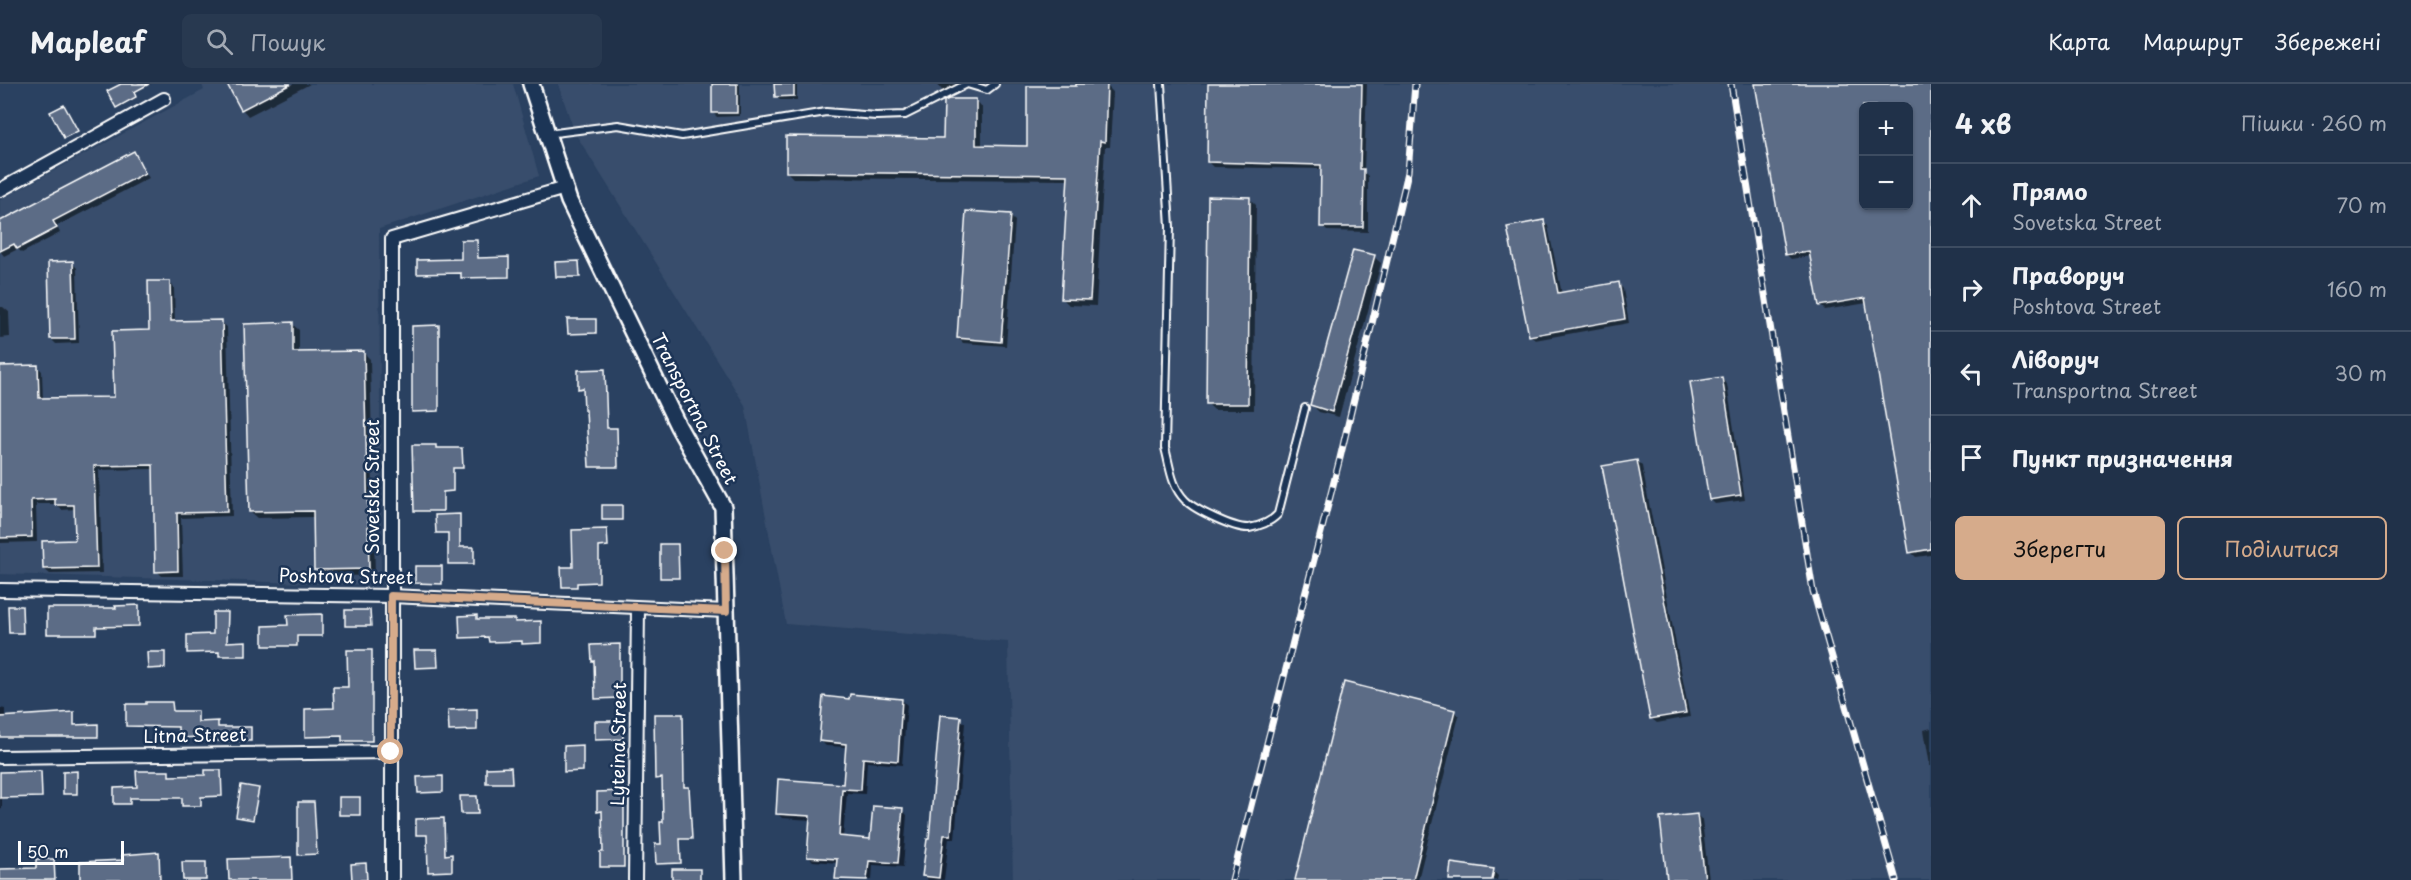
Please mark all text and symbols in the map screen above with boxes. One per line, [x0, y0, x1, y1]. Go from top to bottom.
search box [182, 14, 602, 68]
text: Mapleaf [30, 20, 146, 63]
icon: search [203, 25, 236, 58]
text: Пошук [251, 25, 325, 58]
text: Карта [2048, 25, 2110, 57]
text: Маршрут [2143, 25, 2242, 57]
text: Збережені [2275, 25, 2381, 57]
map controls [1859, 102, 1913, 210]
button: + [1859, 102, 1913, 156]
text: 4 хв [1955, 104, 2011, 143]
text: Пішки · 260 m [2241, 108, 2387, 138]
button: − [1859, 156, 1913, 210]
text: Прямо [2012, 174, 2087, 207]
icon: ahead [1955, 189, 1988, 222]
text: 70 m [2337, 190, 2387, 220]
text: Sovetska Street [2012, 207, 2162, 237]
text: Праворуч [2012, 258, 2125, 291]
icon: right [1955, 273, 1988, 306]
text: 160 m [2327, 274, 2387, 304]
text: Poshtova Street [2012, 291, 2161, 321]
street label: Transportna Street [645, 328, 745, 489]
text: Ліворуч [2012, 342, 2099, 375]
icon: left [1955, 357, 1988, 390]
text: 30 m [2334, 358, 2387, 388]
text: Transportna Street [2012, 375, 2198, 405]
street label: Sovetska Street [358, 419, 385, 554]
icon: arrive [1955, 441, 1988, 474]
text: Пункт призначення [2012, 441, 2233, 474]
button: Зберегти [1955, 516, 2165, 580]
button: Поділитися [2177, 516, 2387, 580]
route end [711, 537, 737, 563]
street label: Poshtova Street [279, 561, 413, 590]
street label: Lyteina Street [603, 682, 632, 806]
street label: Litna Street [143, 720, 247, 749]
route start [377, 738, 403, 764]
scale bar [18, 838, 124, 866]
text: 50 m [27, 839, 68, 863]

